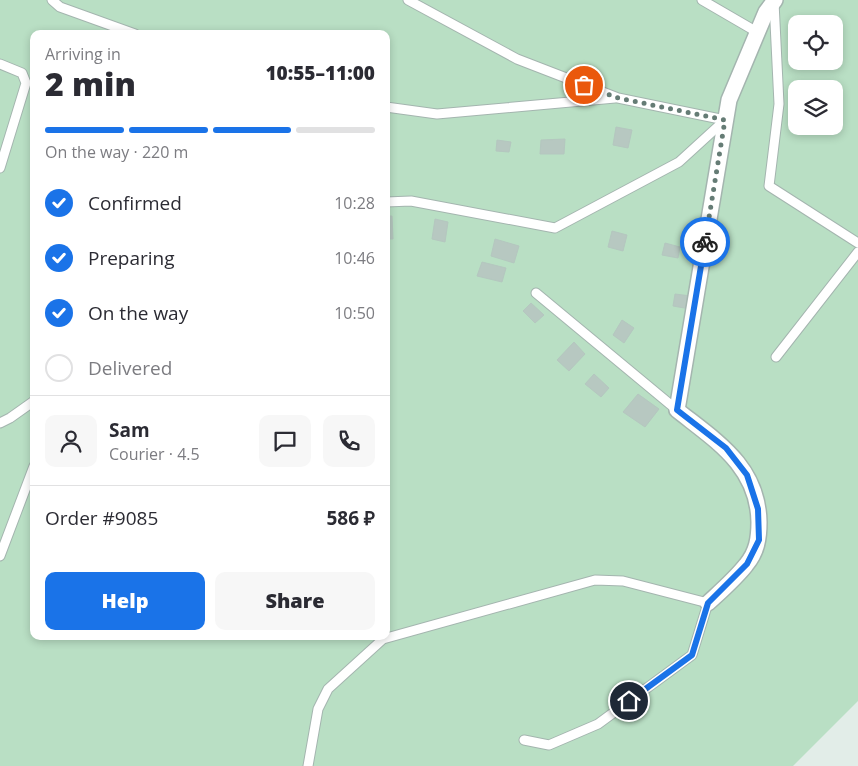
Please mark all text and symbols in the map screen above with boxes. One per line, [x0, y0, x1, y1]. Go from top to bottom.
map controls [788, 15, 843, 135]
button: locate [788, 15, 843, 70]
text: Arriving in [45, 43, 121, 65]
text: 10:55–11:00 [265, 60, 375, 86]
text: 2 min [45, 62, 136, 105]
pin [563, 64, 605, 106]
icon: bag [570, 71, 598, 99]
button: layers [788, 80, 843, 135]
text: On the way · 220 m [45, 141, 188, 163]
icon: check [45, 189, 73, 217]
text: Confirmed [88, 190, 182, 216]
text: 10:28 [334, 192, 375, 214]
courier [680, 217, 730, 267]
icon: bike [691, 228, 719, 256]
icon: check [45, 244, 73, 272]
text: Preparing [88, 245, 175, 271]
text: 10:46 [334, 247, 375, 269]
icon: check [45, 299, 73, 327]
text: On the way [88, 300, 188, 326]
text: 10:50 [334, 302, 375, 324]
text: Delivered [88, 355, 172, 381]
button: person [45, 415, 97, 467]
button: chat [259, 415, 311, 467]
button: phone [323, 415, 375, 467]
text: Sam [109, 417, 150, 443]
text: Courier · 4.5 [109, 443, 200, 465]
text: Order #9085 [45, 505, 158, 531]
text: 586 ₽ [326, 505, 375, 531]
button: Help [45, 572, 205, 630]
button: Share [215, 572, 375, 630]
pin [608, 680, 650, 722]
icon: home [615, 687, 643, 715]

